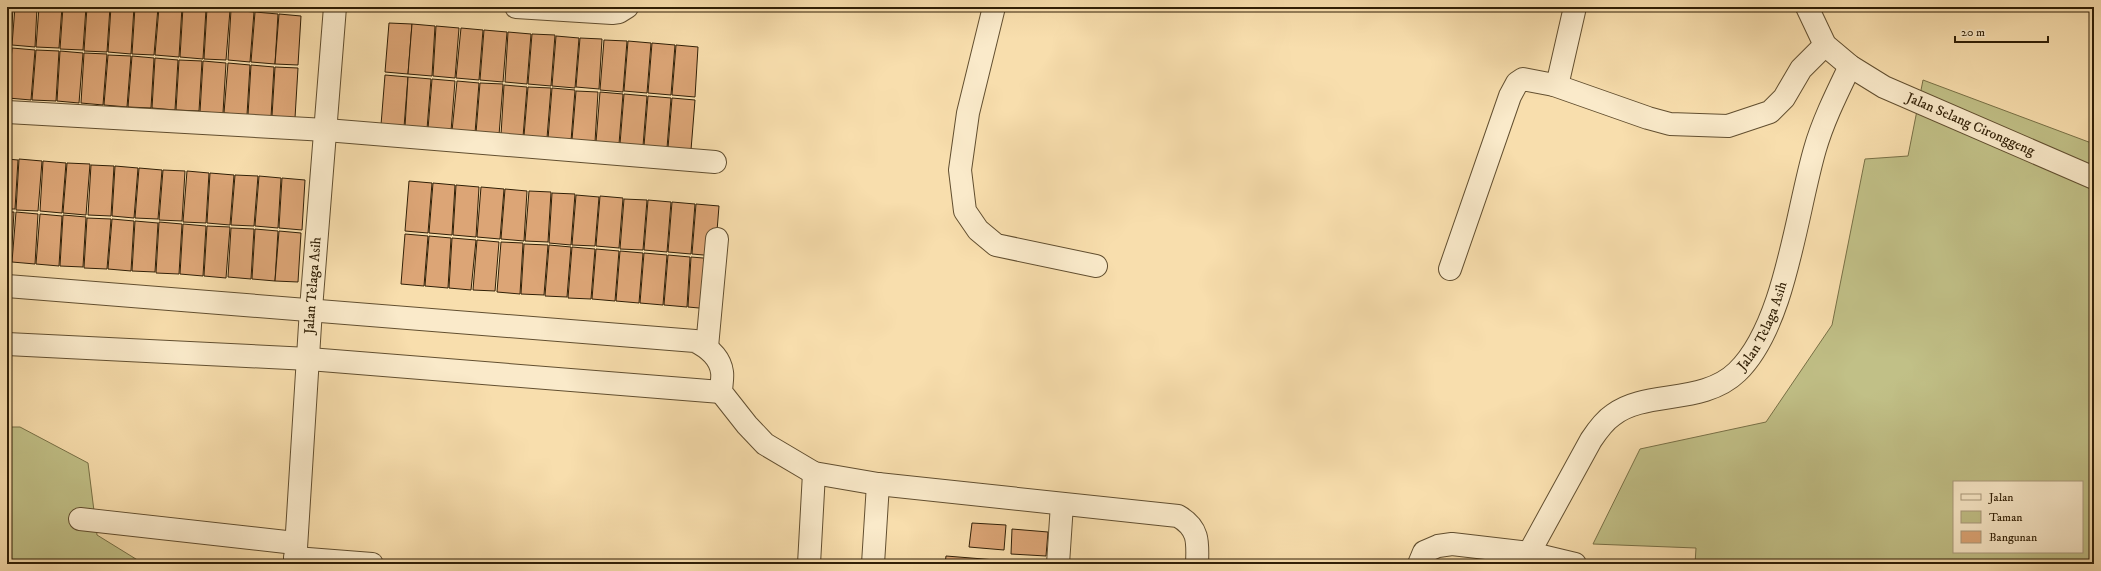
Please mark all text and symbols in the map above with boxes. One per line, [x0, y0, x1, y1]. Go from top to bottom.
scale bar [1955, 18, 2048, 44]
text: 20 m [1961, 25, 1985, 40]
street label: Jalan Selang Cironggeng [1902, 88, 2038, 160]
street label: Jalan Telaga Asih [300, 236, 326, 337]
street label: Jalan Telaga Asih [1732, 279, 1792, 376]
legend [1953, 481, 2083, 553]
text: Jalan [1988, 490, 2014, 505]
text: Taman [1989, 510, 2023, 525]
text: Bangunan [1989, 530, 2038, 545]

